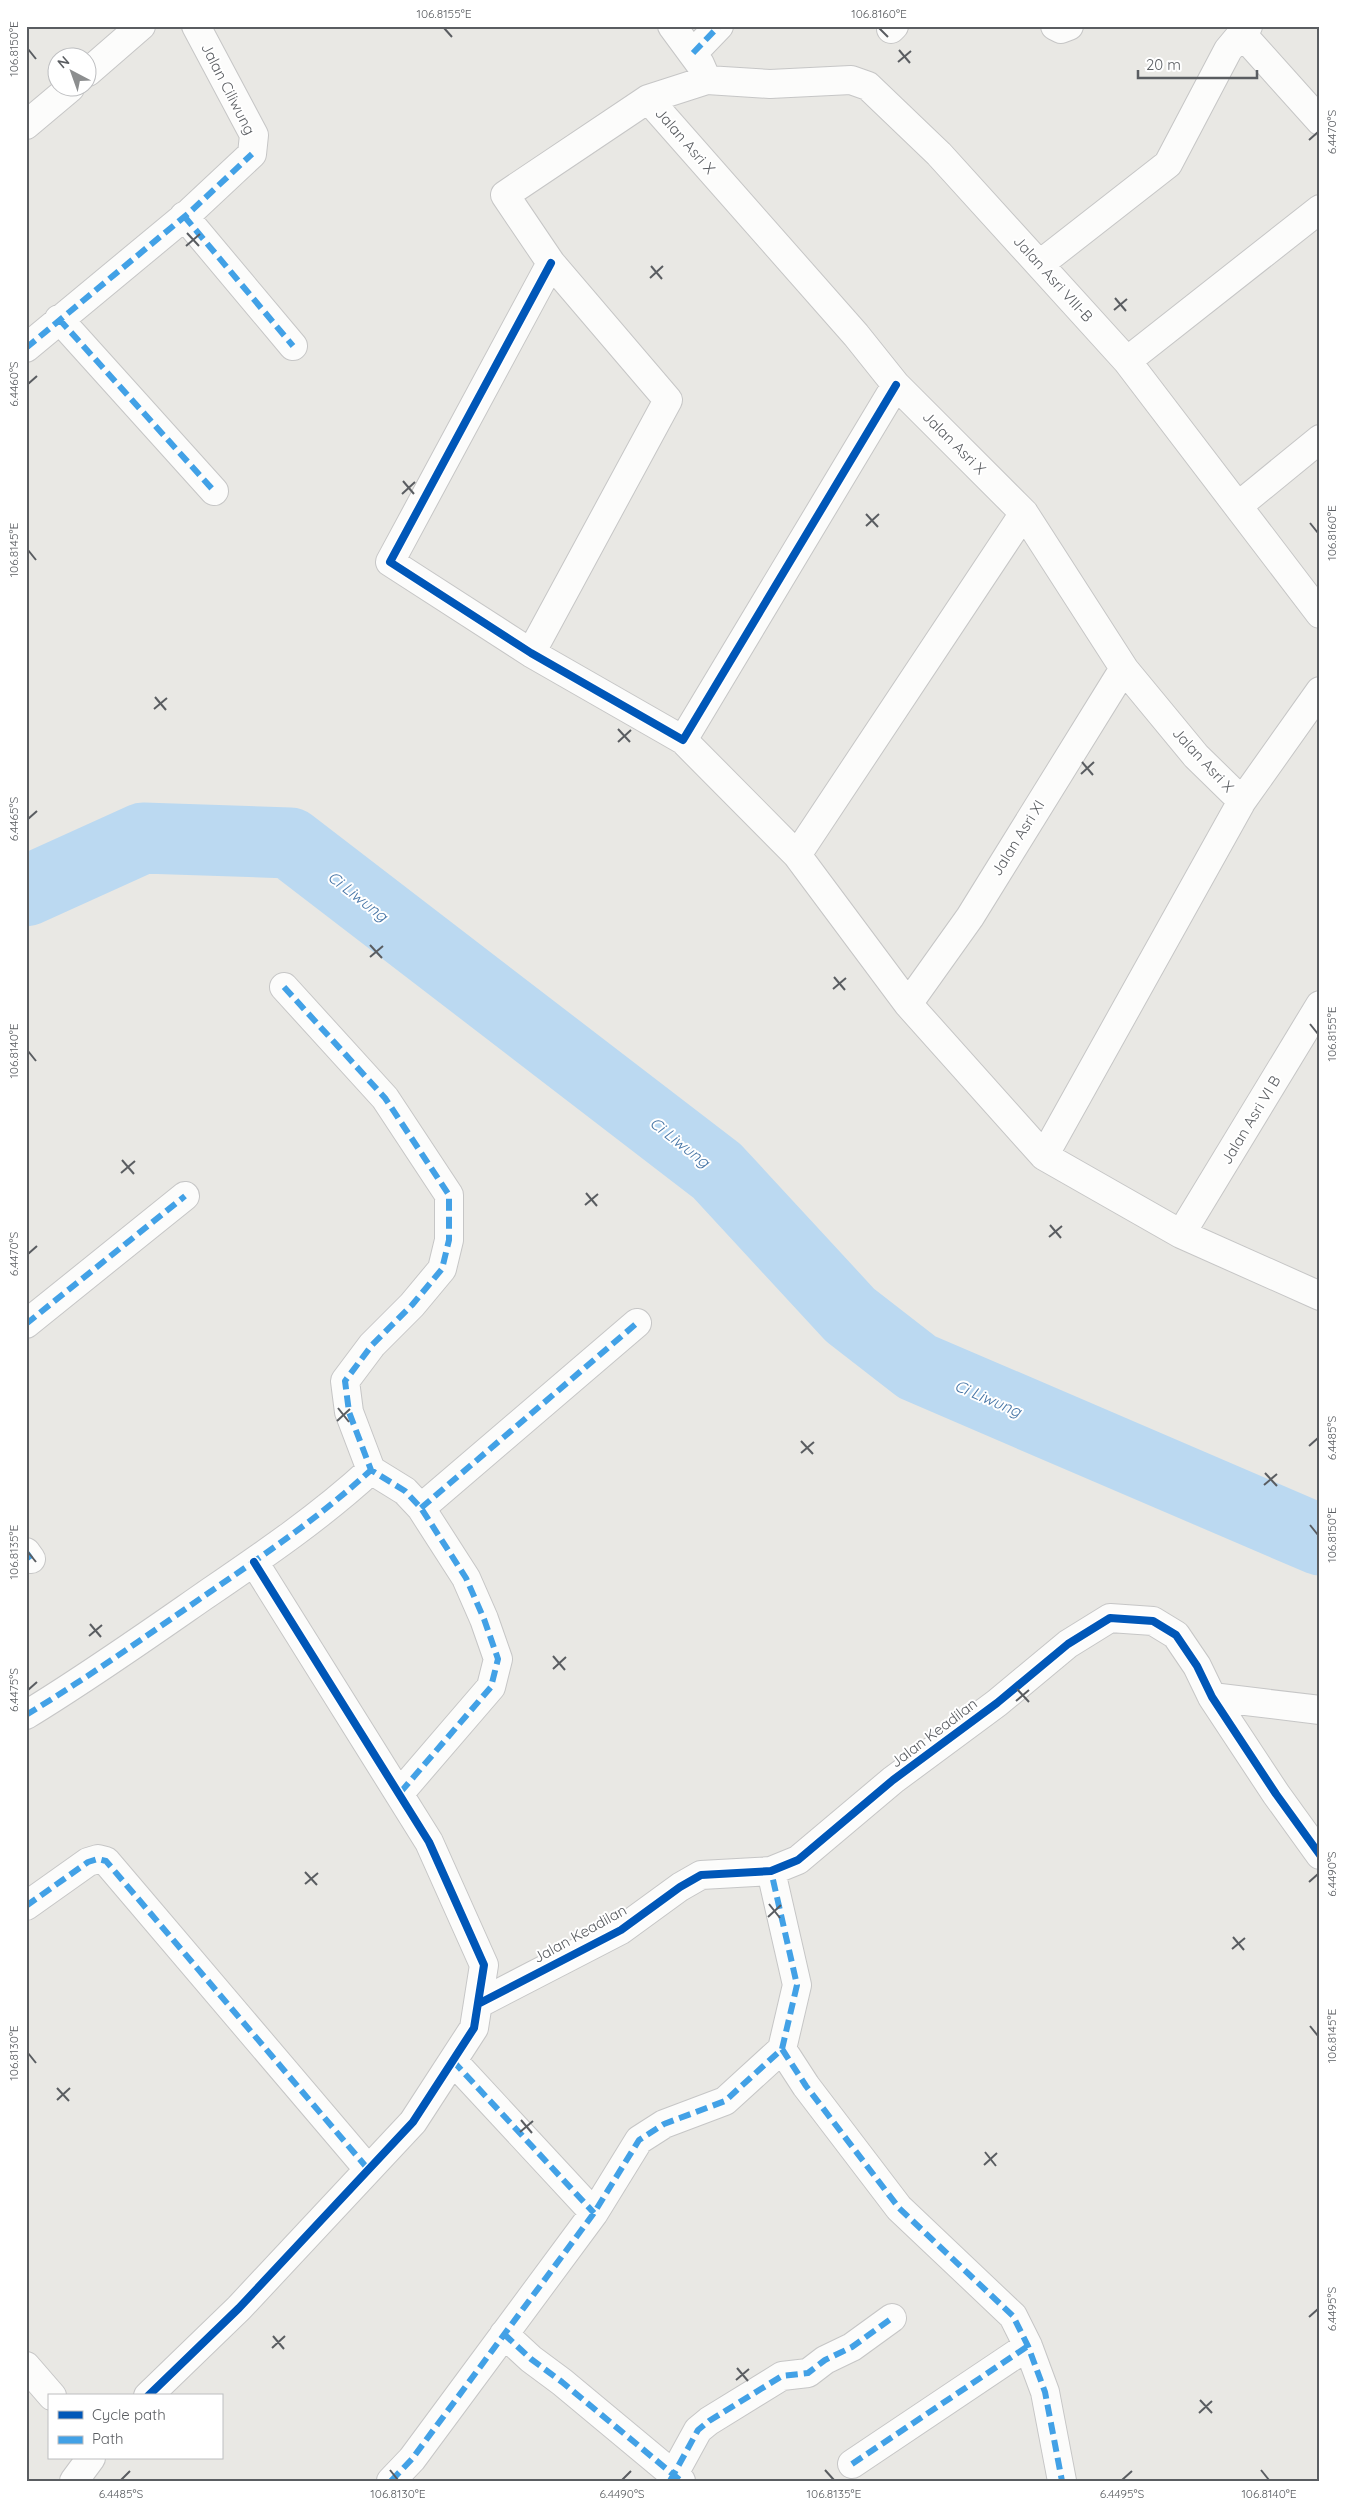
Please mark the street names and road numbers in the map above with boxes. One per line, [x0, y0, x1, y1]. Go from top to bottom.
street label: Jalan Ciliwung [197, 40, 260, 138]
street label: Jalan Asri X [651, 104, 719, 178]
street label: Jalan Asri VIII-B [1010, 232, 1097, 326]
street label: Jalan Asri X [919, 407, 990, 478]
street label: Jalan Asri X [1168, 723, 1238, 796]
street label: Jalan Asri XI [987, 796, 1048, 879]
street label: Jalan Asri VI B [1217, 1072, 1285, 1168]
street label: Jalan Keadilan [886, 1694, 981, 1771]
street label: Jalan Keadilan [530, 1900, 630, 1967]

